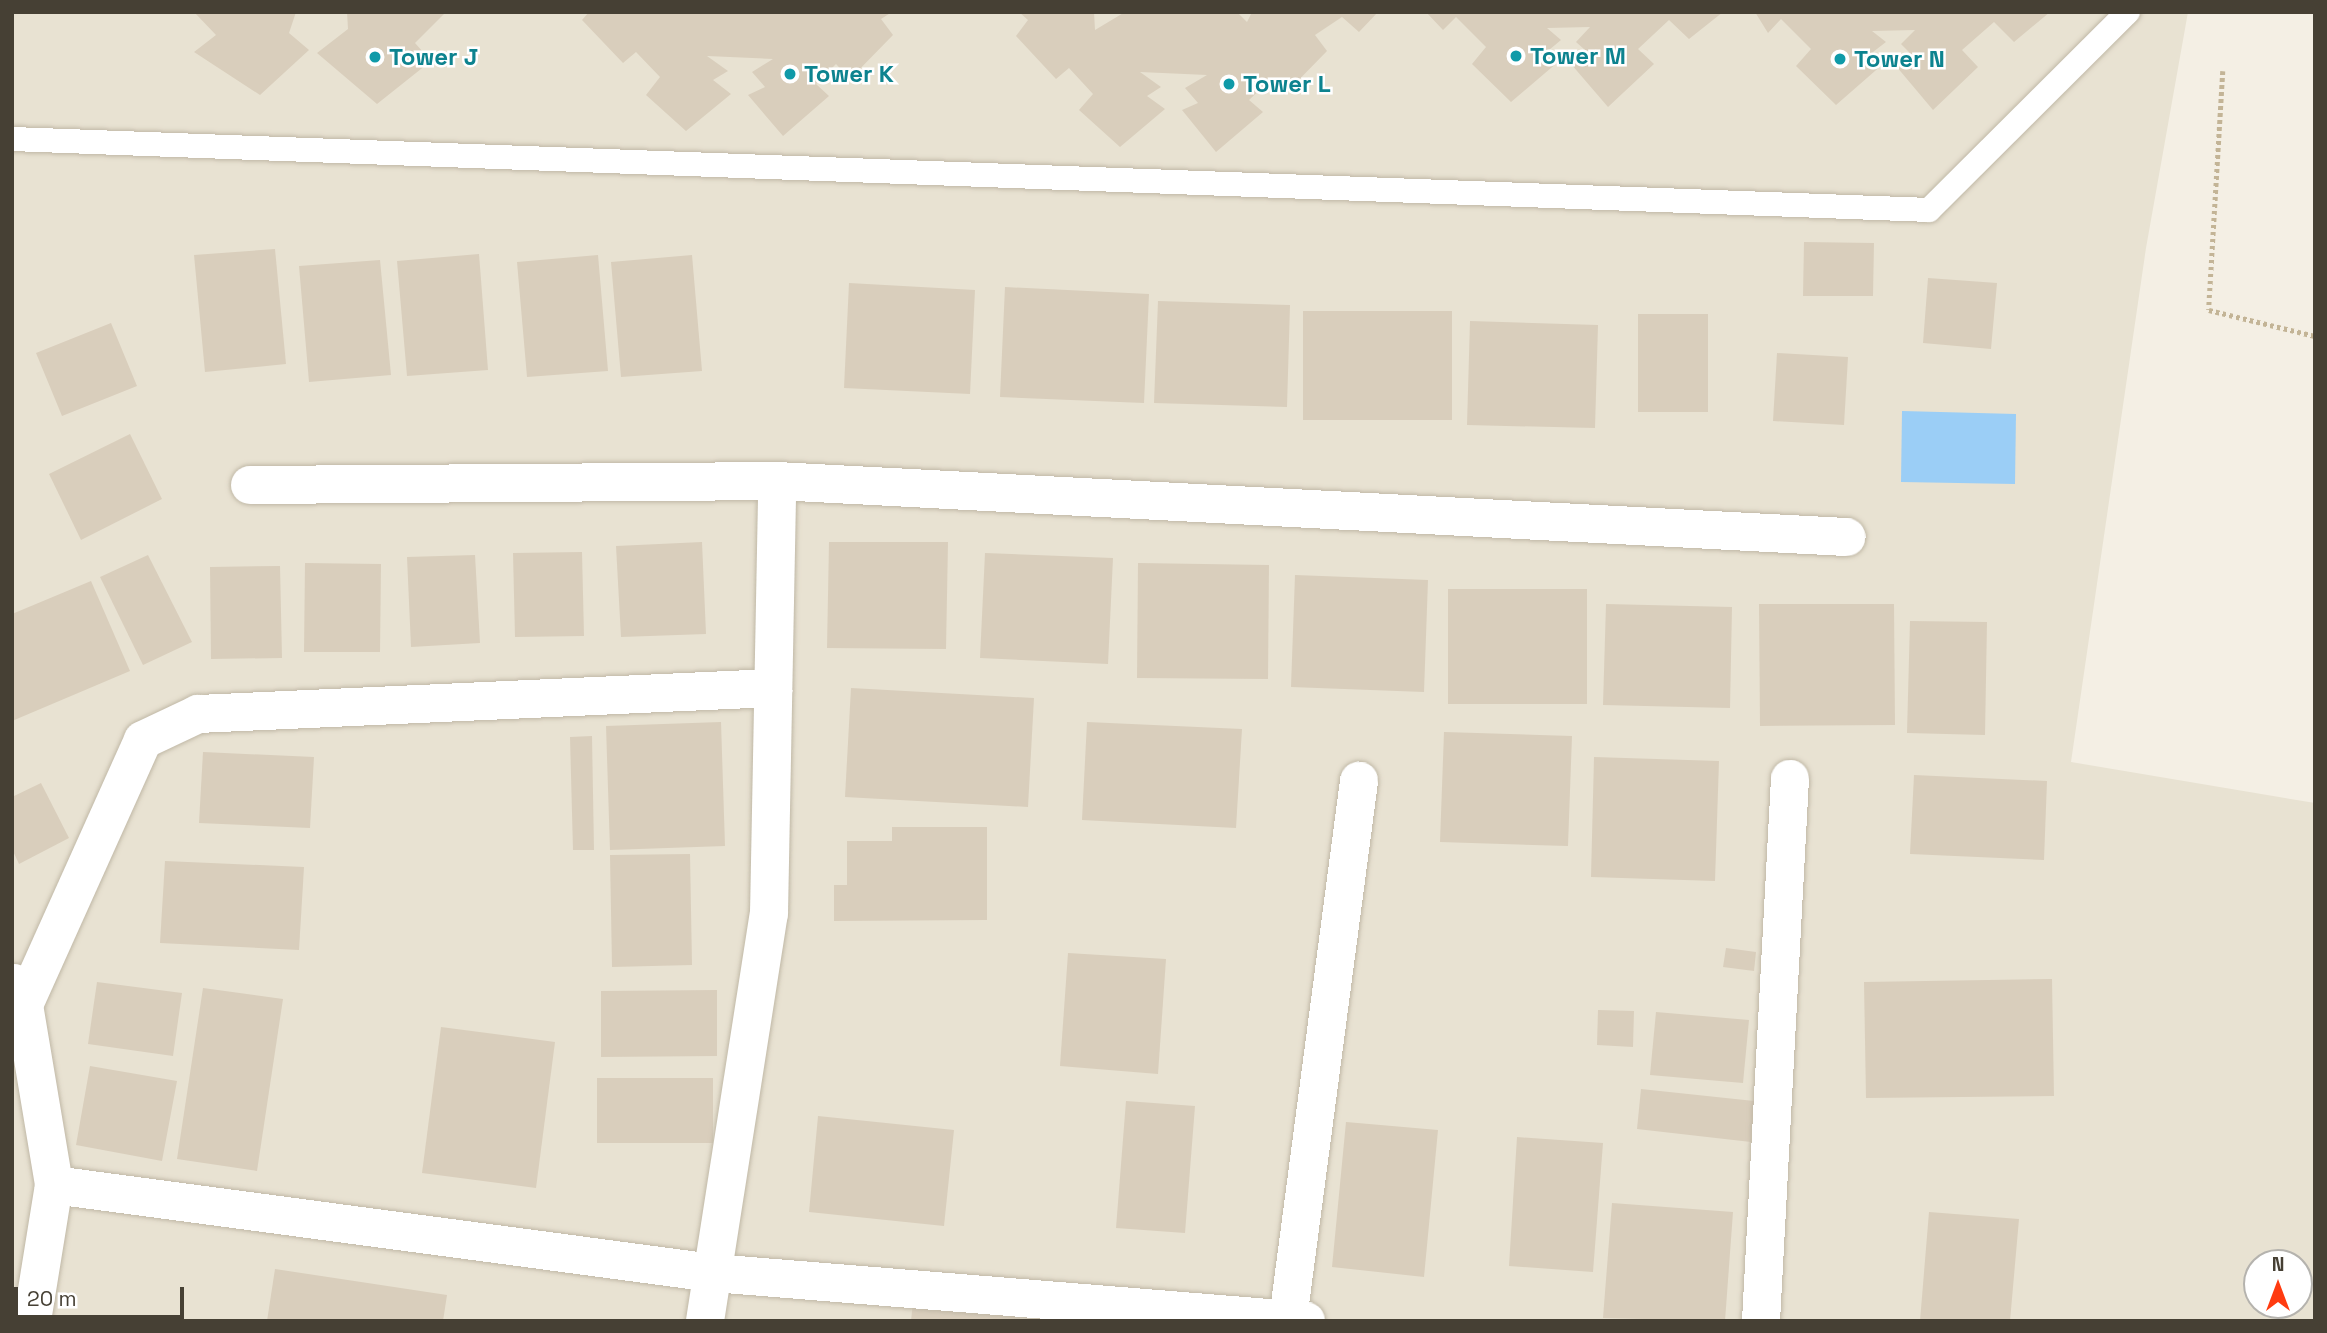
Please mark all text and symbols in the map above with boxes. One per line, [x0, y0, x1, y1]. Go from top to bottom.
place label: Tower M [1530, 42, 1626, 70]
place label: Tower J [389, 43, 478, 71]
place label: Tower N [1854, 45, 1945, 73]
marker: Tower M [1508, 48, 1524, 64]
marker: Tower J [367, 49, 383, 65]
marker: Tower N [1832, 51, 1848, 67]
place label: Tower K [804, 60, 894, 88]
marker: Tower K [782, 66, 798, 82]
place label: Tower L [1243, 70, 1331, 98]
marker: Tower L [1221, 76, 1237, 92]
north arrow [2243, 1249, 2313, 1319]
text: N [2272, 1252, 2284, 1277]
scale bar [18, 1274, 187, 1318]
text: 20 m [27, 1285, 77, 1312]

